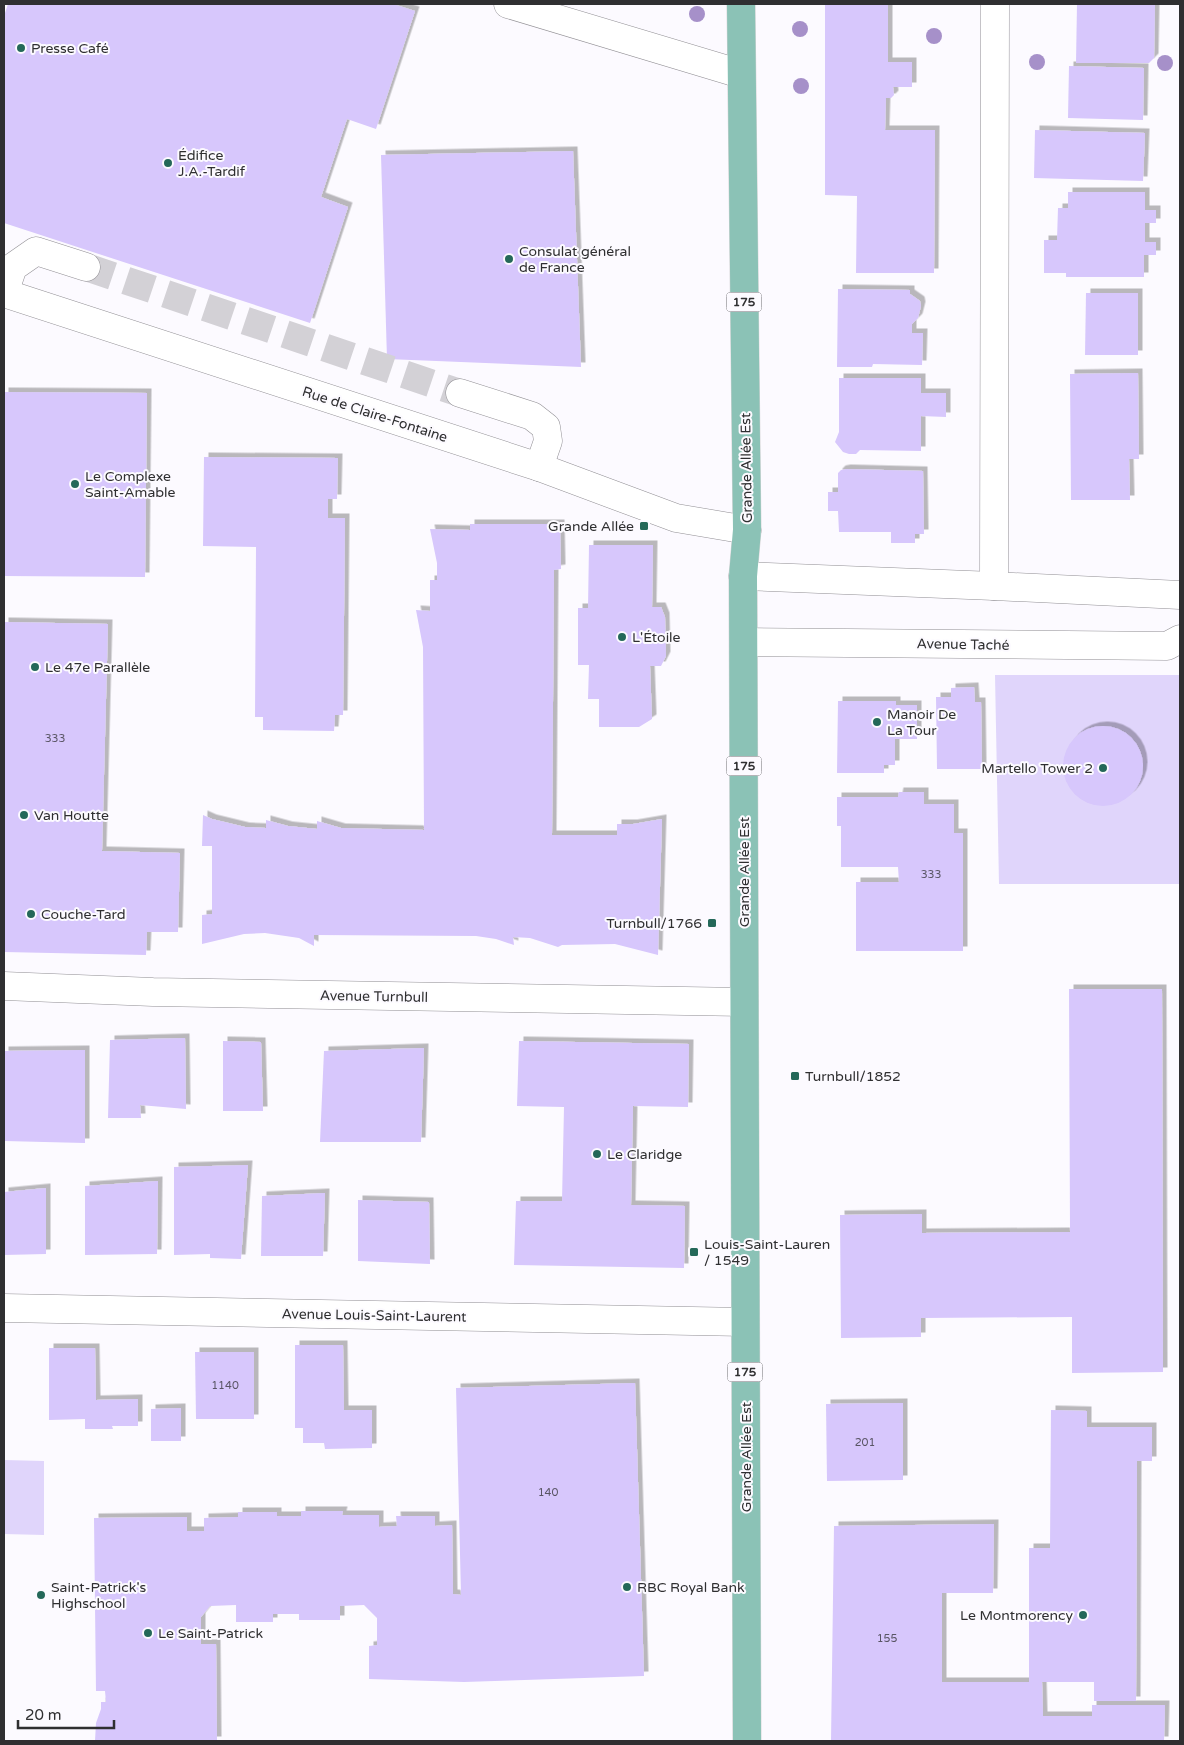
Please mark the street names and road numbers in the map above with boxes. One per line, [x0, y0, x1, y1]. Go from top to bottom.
road number: 175 [726, 292, 762, 312]
street label: Rue de Claire-Fontaine [300, 383, 450, 446]
street label: Grande Allée Est [737, 412, 756, 523]
street label: Avenue Taché [916, 635, 1010, 654]
road number: 175 [726, 756, 762, 776]
street label: Grande Allée Est [736, 816, 753, 927]
street label: Avenue Turnbull [320, 987, 428, 1006]
street label: Avenue Louis-Saint-Laurent [281, 1305, 467, 1326]
road number: 175 [728, 1362, 762, 1381]
street label: Grande Allée Est [738, 1401, 755, 1512]

